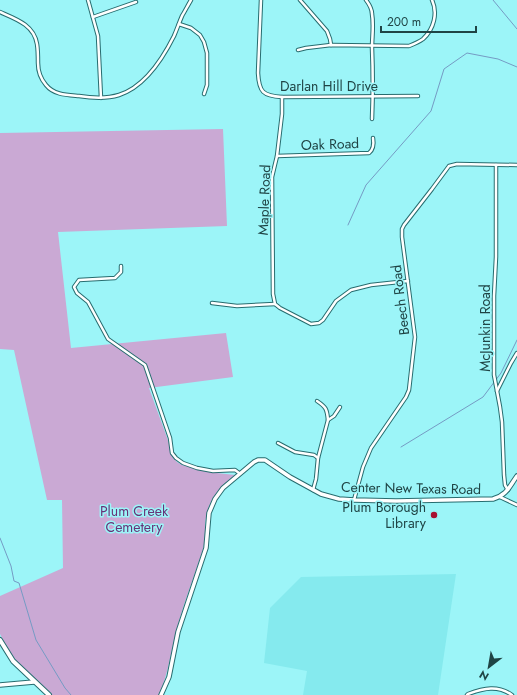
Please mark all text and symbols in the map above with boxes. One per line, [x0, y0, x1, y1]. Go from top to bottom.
scale bar [381, 8, 476, 34]
text: 200 m [387, 13, 421, 31]
street label: Darlan Hill Drive [280, 76, 378, 96]
street label: Oak Road [300, 133, 360, 155]
street label: Maple Road [253, 164, 275, 236]
street label: Beech Road [386, 264, 414, 336]
street label: McJunkin Road [475, 284, 495, 372]
street label: Center New Texas Road [341, 477, 481, 499]
place label: Plum Borough Library [342, 497, 427, 533]
park label: Plum Creek Cemetery [100, 501, 169, 537]
marker: Plum Borough Library [429, 510, 439, 520]
north arrow [469, 647, 509, 687]
text: N [476, 666, 492, 685]

